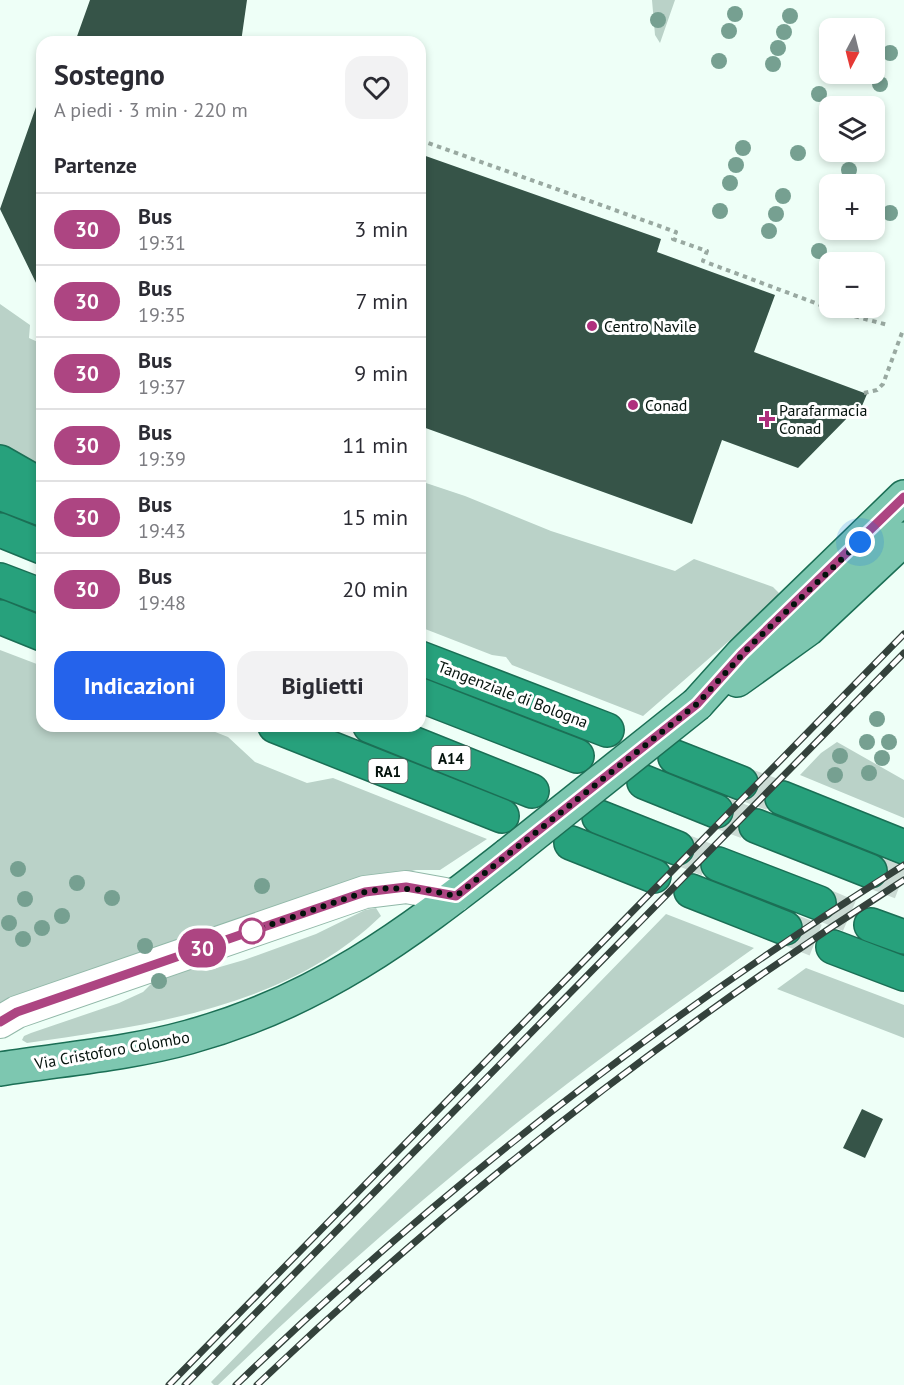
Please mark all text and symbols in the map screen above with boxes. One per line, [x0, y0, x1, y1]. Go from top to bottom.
north arrow [819, 18, 885, 84]
map controls [819, 18, 885, 318]
text: Sostegno [54, 56, 165, 93]
button: heart [345, 56, 408, 119]
button: layers [819, 96, 885, 162]
text: A piedi · 3 min · 220 m [54, 97, 248, 123]
text: Partenze [54, 151, 137, 179]
button: + [819, 174, 885, 240]
text: Bus [138, 202, 172, 230]
text: 3 min [354, 215, 408, 243]
text: 30 [75, 216, 99, 243]
text: 19:31 [138, 230, 186, 256]
button: − [819, 252, 885, 318]
text: Bus [138, 274, 172, 302]
text: 7 min [356, 287, 408, 315]
text: 30 [75, 288, 99, 315]
text: 19:35 [138, 302, 186, 328]
place label: Centro Navile [604, 316, 697, 336]
marker: Centro Navile [585, 319, 599, 333]
text: Bus [138, 346, 172, 374]
text: 9 min [354, 359, 408, 387]
text: 30 [75, 360, 99, 387]
text: 19:37 [138, 374, 186, 400]
place label: Conad [645, 395, 687, 415]
marker: Conad [626, 398, 640, 412]
place label: Parafarmacia Conad [779, 400, 868, 438]
marker: Parafarmacia Conad [760, 412, 774, 426]
text: Bus [138, 418, 172, 446]
text: 11 min [342, 431, 408, 459]
text: 30 [75, 432, 99, 459]
text: 19:39 [138, 446, 186, 472]
text: Bus [138, 490, 172, 518]
text: 15 min [342, 503, 408, 531]
text: 30 [75, 504, 99, 531]
text: 19:43 [138, 518, 186, 544]
your location [845, 527, 875, 557]
text: Bus [138, 562, 172, 590]
text: 20 min [342, 575, 408, 603]
text: 30 [75, 576, 99, 603]
text: 19:48 [138, 590, 186, 616]
button: Indicazioni [54, 651, 225, 720]
button: Biglietti [237, 651, 408, 720]
street label: Tangenziale di Bologna [435, 656, 591, 732]
road number: A14 [432, 746, 470, 770]
road number: RA1 [368, 759, 408, 783]
unlabelled marker [239, 918, 265, 944]
line badge: 30 [175, 928, 229, 968]
text: 30 [190, 935, 214, 962]
street label: Via Cristoforo Colombo [32, 1027, 191, 1074]

